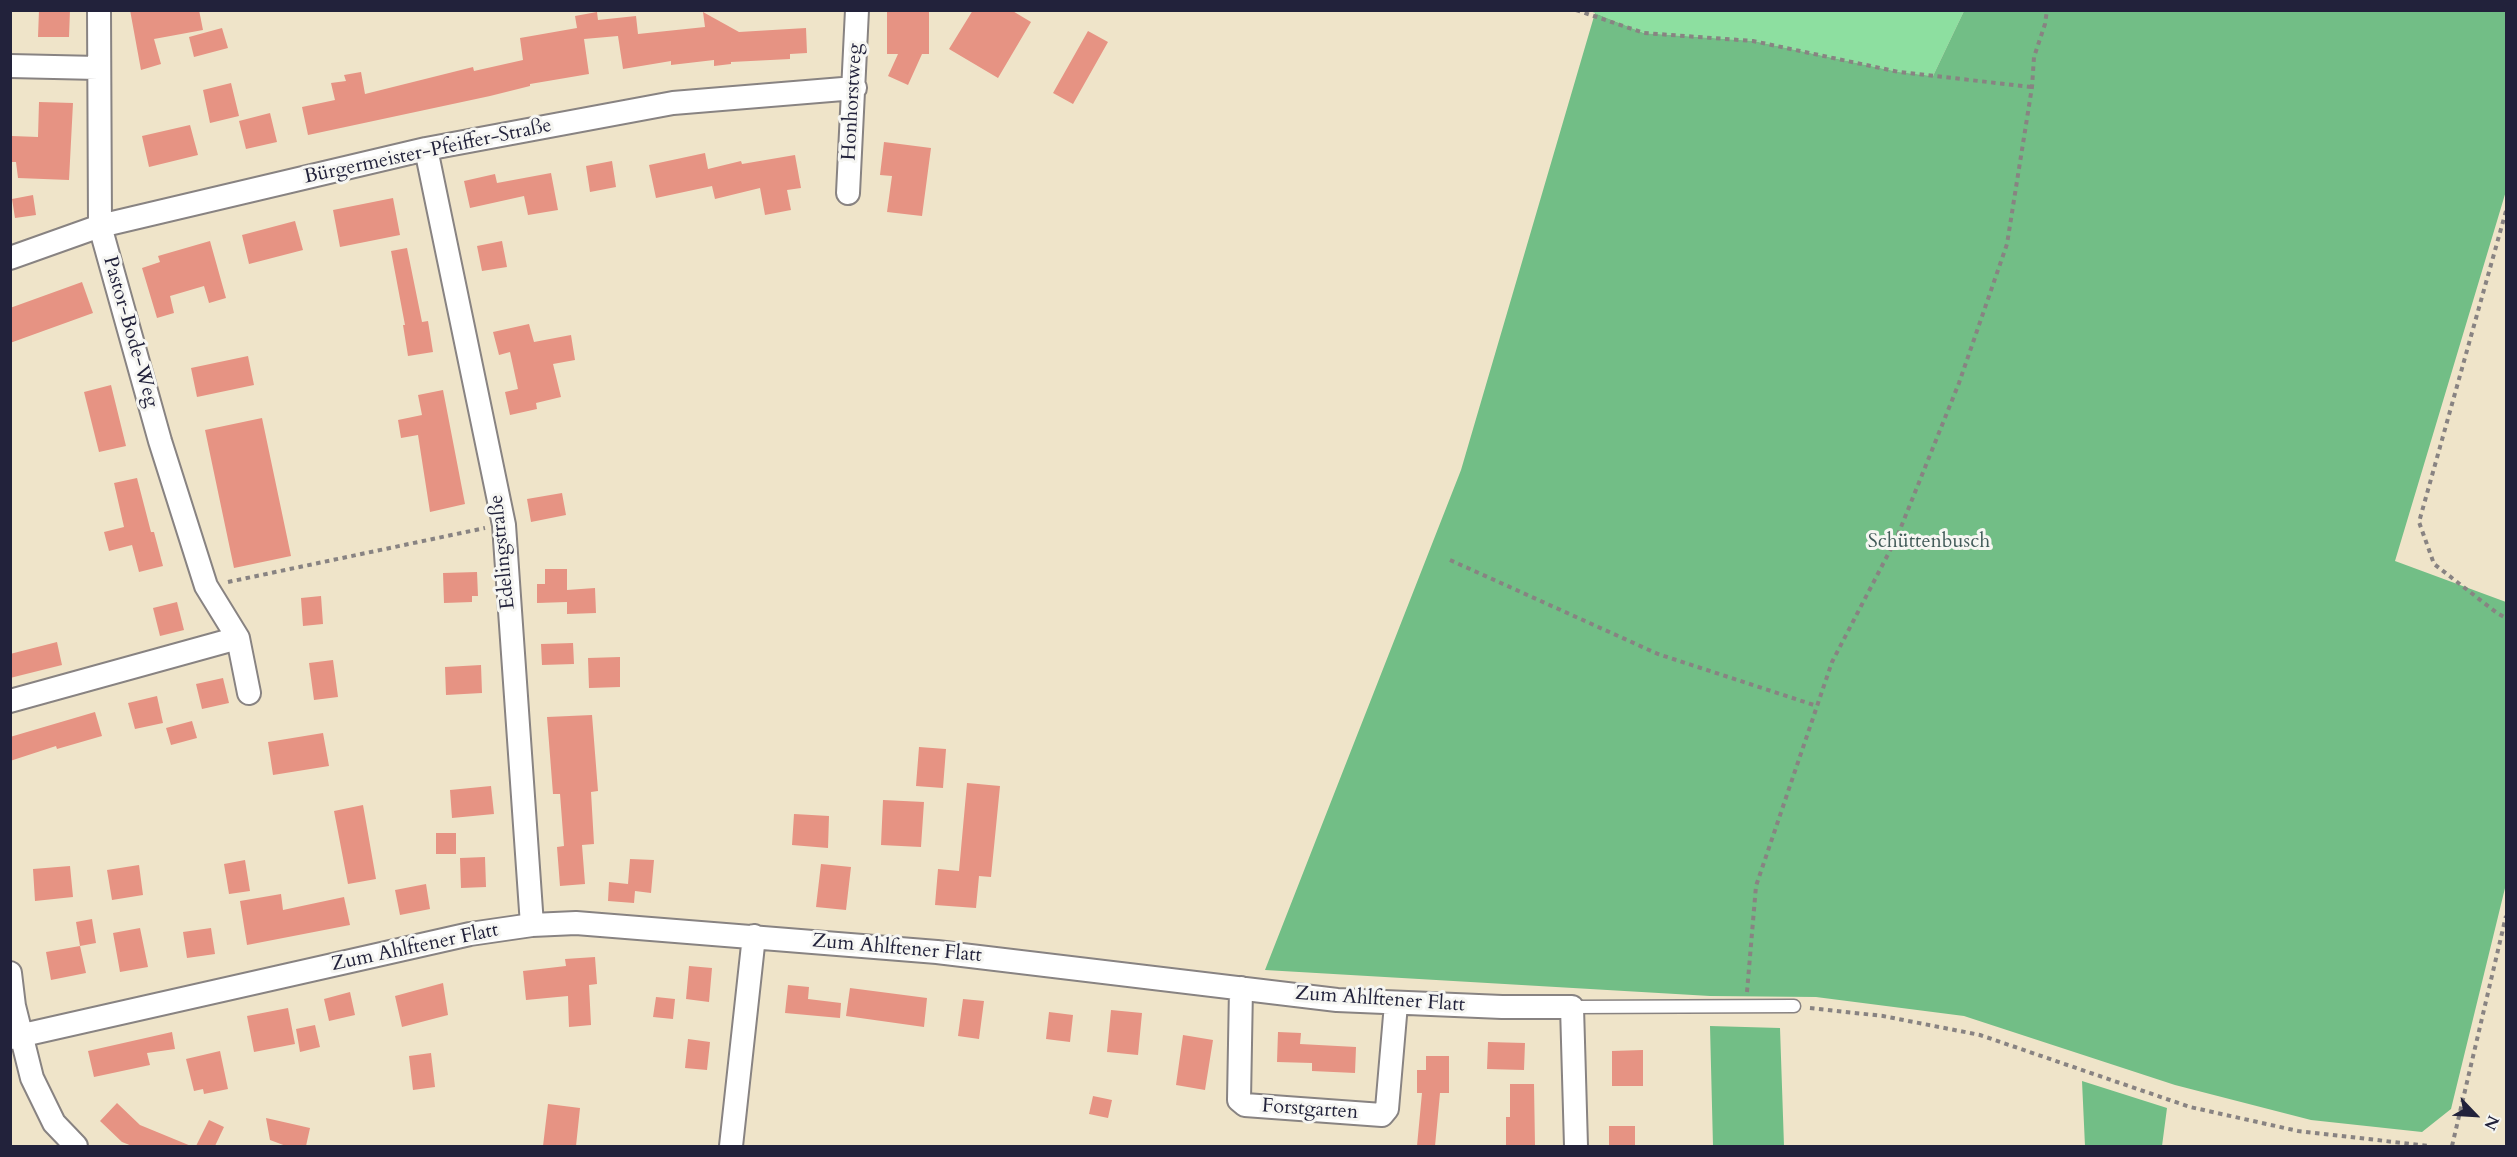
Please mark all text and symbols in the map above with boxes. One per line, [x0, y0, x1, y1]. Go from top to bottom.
street label: Honhorstweg [838, 43, 868, 161]
street label: Bürgermeister-Pfeiffer-Straße [302, 114, 554, 190]
street label: Pastor-Bode-Weg [97, 254, 163, 410]
street label: Edelingstraße [485, 493, 521, 611]
park label: Schüttenbusch [1868, 530, 1990, 554]
street label: Zum Ahlftener Flatt [329, 919, 501, 977]
street label: Zum Ahlftener Flatt [811, 930, 983, 968]
street label: Zum Ahlftener Flatt [1294, 982, 1466, 1018]
north arrow [2445, 1085, 2505, 1145]
street label: Forstgarten [1261, 1095, 1359, 1125]
text: N [2478, 1112, 2504, 1134]

